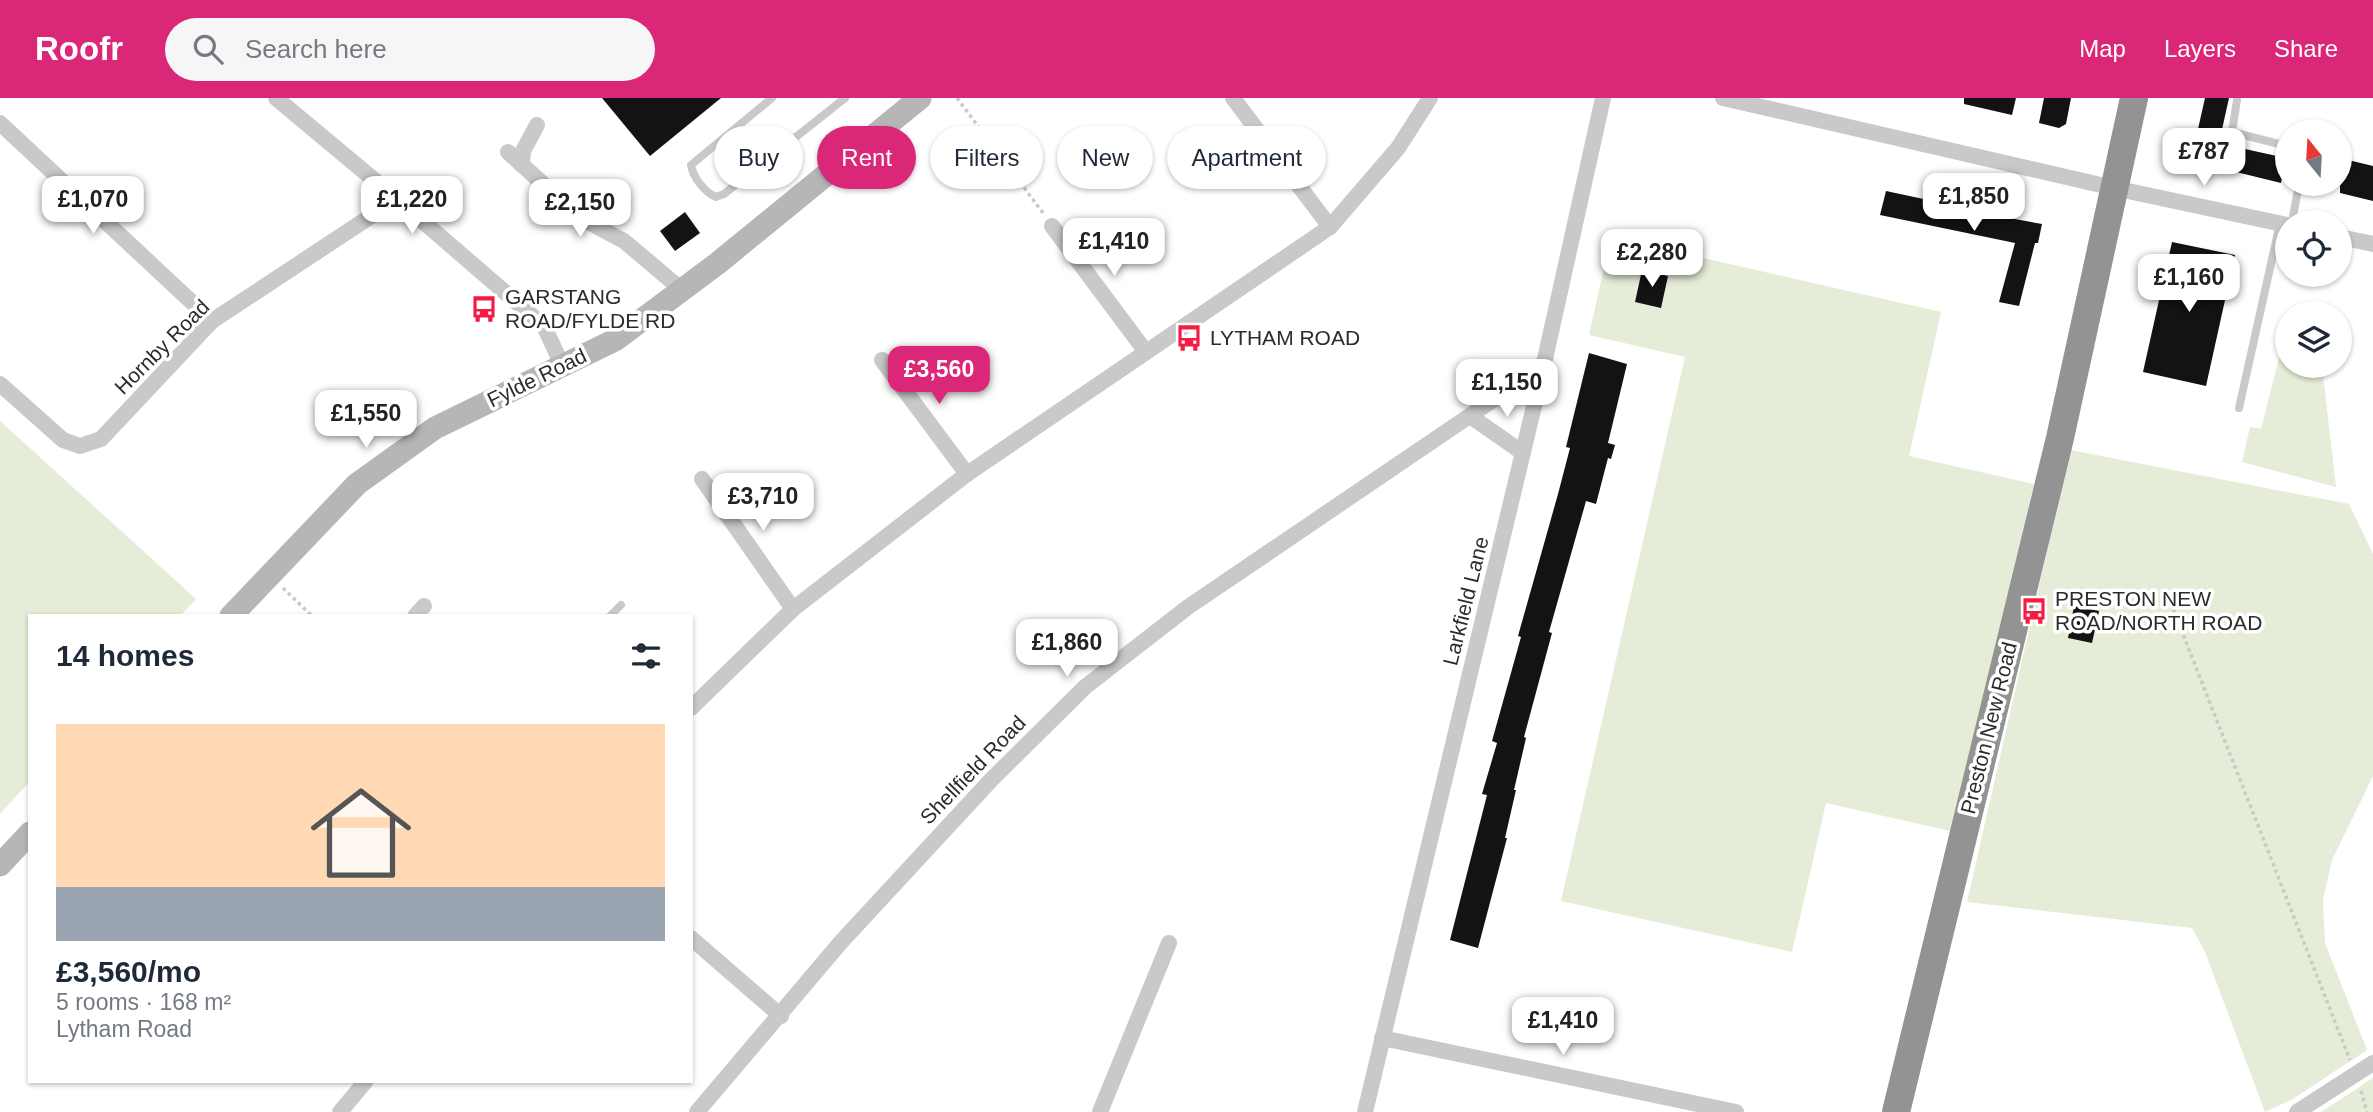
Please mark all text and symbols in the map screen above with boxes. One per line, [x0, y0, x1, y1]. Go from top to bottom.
search box [165, 18, 655, 81]
text: Roofr [35, 30, 123, 67]
icon: search [189, 30, 227, 68]
text: Search here [245, 34, 387, 64]
text: Map [2079, 35, 2126, 62]
text: Layers [2164, 35, 2236, 62]
text: Share [2274, 35, 2338, 62]
north arrow [2275, 119, 2352, 196]
map controls [2275, 119, 2352, 378]
chip: Buy [714, 126, 803, 189]
chip: Rent [817, 126, 916, 189]
chip: Filters [930, 126, 1043, 189]
chip: New [1057, 126, 1153, 189]
chip: Apartment [1167, 126, 1326, 189]
pin: £787 [2163, 129, 2245, 188]
text: £787 [2178, 138, 2230, 164]
pin: £1,850 [1917, 174, 2031, 233]
pin: £1,070 [36, 176, 150, 236]
pin: £1,220 [355, 176, 469, 236]
pin: £2,150 [523, 180, 637, 239]
text: £1,850 [1939, 183, 2009, 209]
text: £1,070 [58, 186, 128, 212]
text: £1,220 [377, 186, 447, 212]
text: £2,150 [545, 189, 615, 215]
button: locate [2275, 210, 2352, 287]
pin: £1,410 [1057, 218, 1171, 278]
text: £1,410 [1079, 228, 1149, 254]
pin: £2,280 [1595, 230, 1709, 289]
text: £2,280 [1617, 239, 1687, 265]
pin: £1,160 [2132, 254, 2246, 314]
text: £1,160 [2154, 264, 2224, 290]
place label: GARSTANG ROAD/FYLDE RD [505, 285, 675, 332]
bus stop icon: GARSTANG ROAD/FYLDE RD [469, 294, 499, 324]
street label: Hornby Road [110, 295, 214, 399]
button: layers [2275, 301, 2352, 378]
bus stop icon: LYTHAM ROAD [1174, 323, 1204, 353]
place label: LYTHAM ROAD [1210, 326, 1360, 349]
street label: Fylde Road [483, 344, 590, 411]
pin: £3,560 [882, 346, 996, 406]
text: £3,560 [904, 356, 974, 382]
pin: £1,150 [1450, 360, 1564, 419]
text: £1,150 [1472, 369, 1542, 395]
pin: £1,550 [309, 390, 423, 450]
text: £1,550 [331, 400, 401, 426]
pin: £3,710 [706, 474, 820, 533]
text: £3,710 [728, 483, 798, 509]
street label: Larkfield Lane [1438, 534, 1493, 668]
place label: PRESTON NEW ROAD/NORTH ROAD [2055, 587, 2262, 634]
bus stop icon: PRESTON NEW ROAD/NORTH ROAD [2019, 596, 2049, 626]
pin: £1,860 [1010, 620, 1124, 679]
text: £1,860 [1032, 629, 1102, 655]
icon: filters [627, 637, 665, 675]
text: 14 homes [56, 639, 194, 672]
street label: Preston New Road [1956, 640, 2021, 816]
street label: Shellfield Road [915, 711, 1030, 828]
icon: home [298, 770, 424, 896]
text: £3,560/mo [56, 955, 201, 988]
text: 5 rooms · 168 m² [56, 989, 231, 1015]
pin: £1,410 [1506, 998, 1620, 1057]
text: £1,410 [1528, 1007, 1598, 1033]
text: Lytham Road [56, 1016, 192, 1042]

